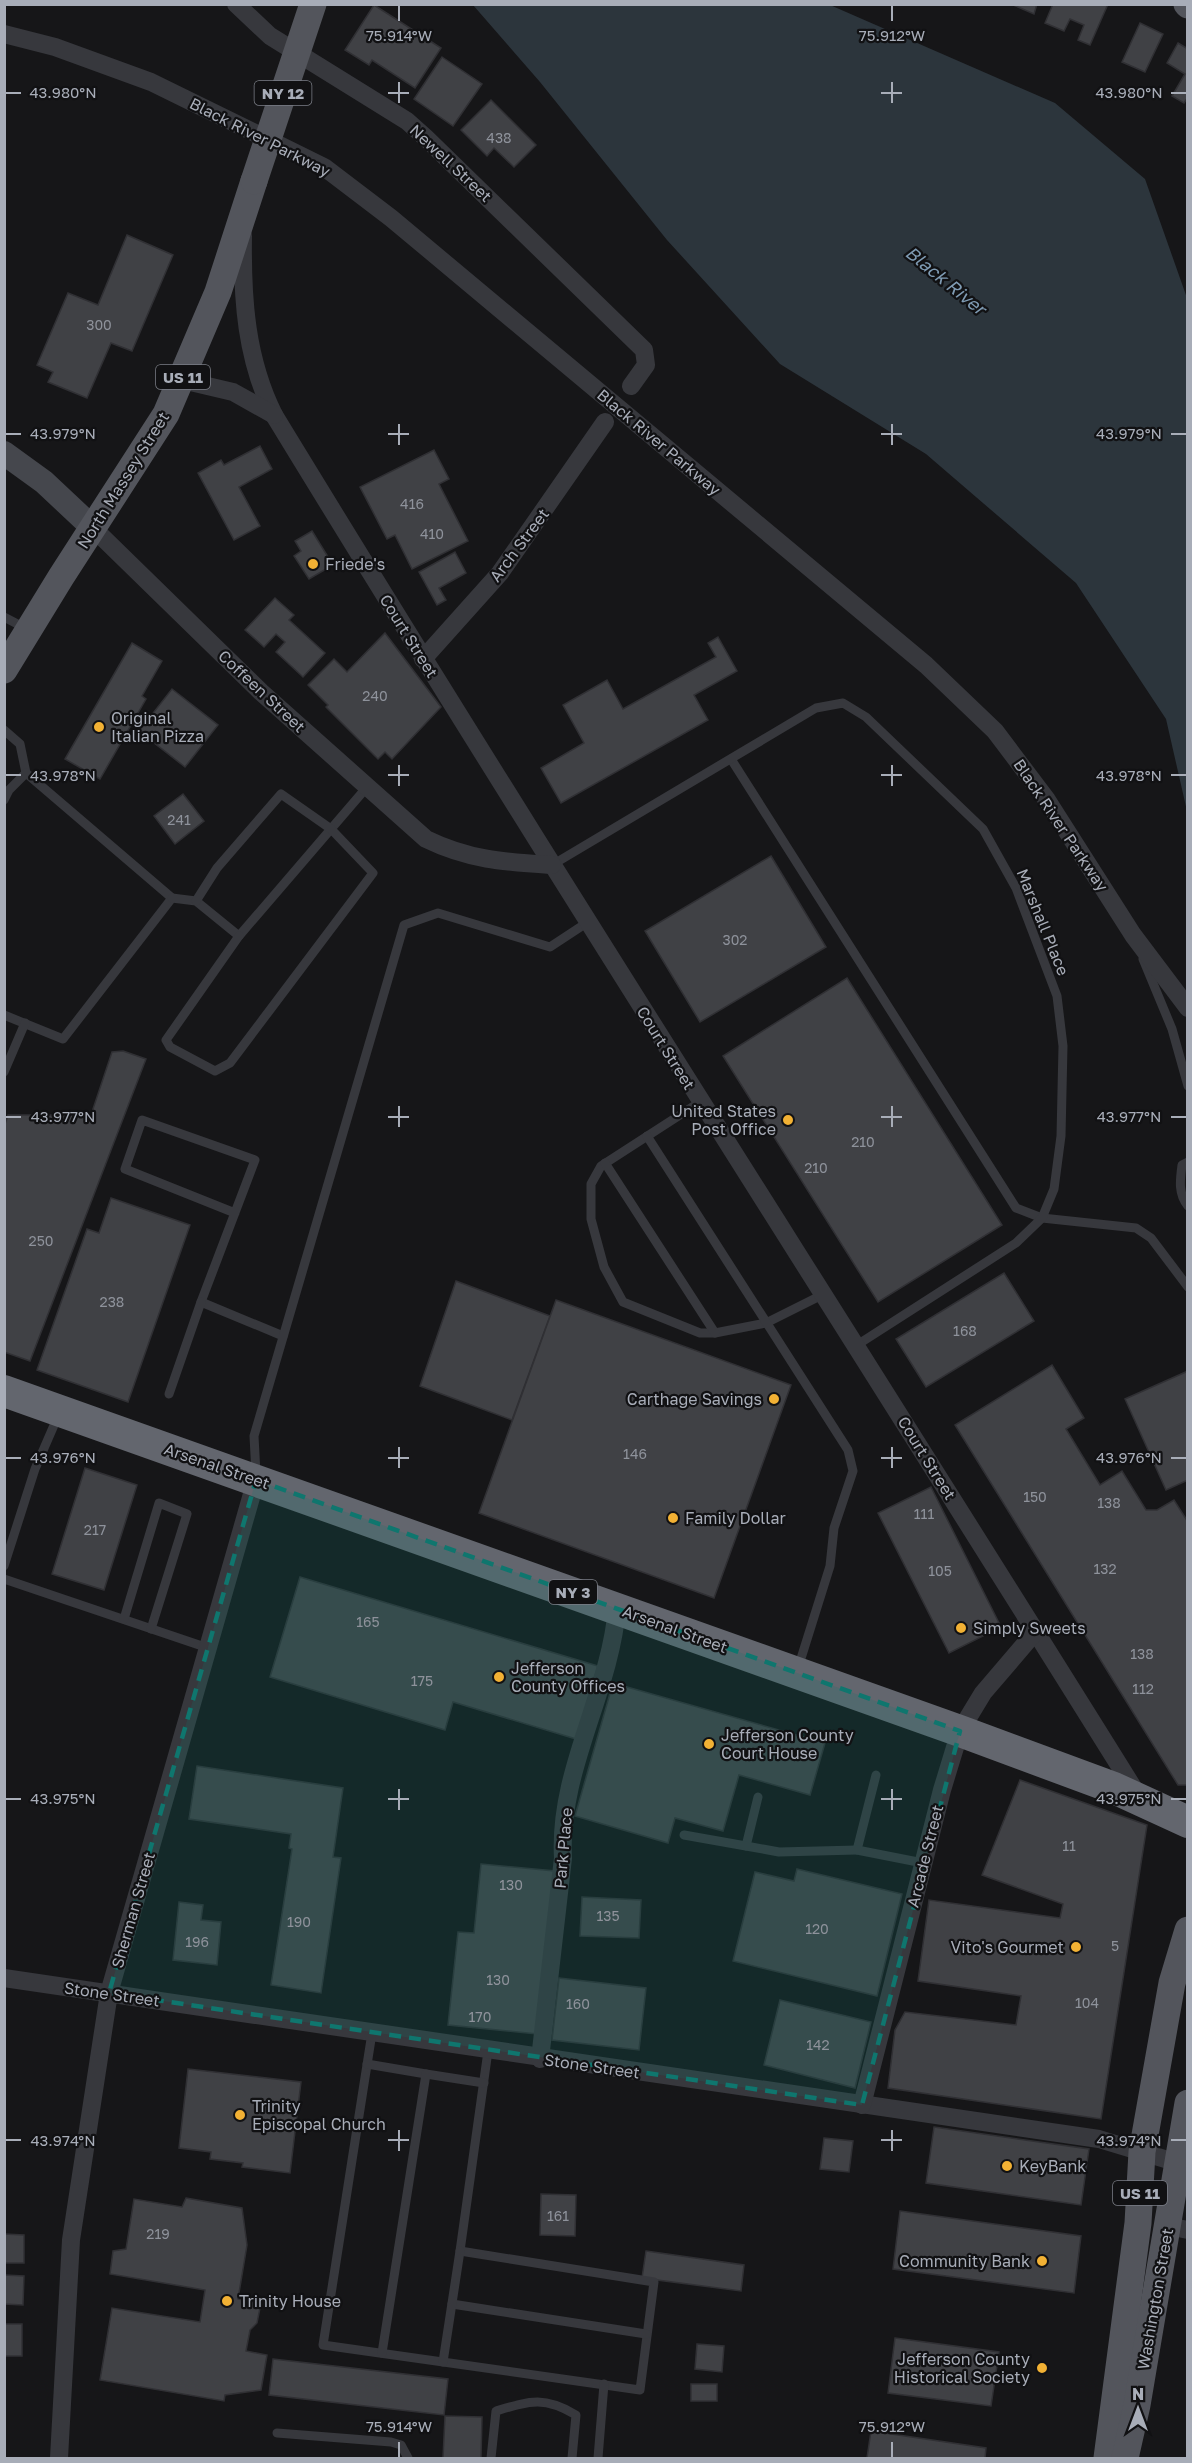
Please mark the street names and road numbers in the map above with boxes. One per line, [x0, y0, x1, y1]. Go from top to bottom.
road number: NY 12 [254, 81, 312, 105]
street label: Black River Parkway [186, 93, 334, 181]
street label: Newell Street [406, 120, 496, 206]
road number: US 11 [156, 365, 210, 389]
street label: Black River Parkway [593, 384, 725, 500]
street label: North Massey Street [73, 408, 173, 552]
street label: Arch Street [485, 504, 553, 586]
street label: Court Street [375, 591, 443, 681]
street label: Coffeen Street [214, 646, 310, 736]
street label: Black River Parkway [1009, 755, 1113, 895]
street label: Marshall Place [1013, 866, 1073, 978]
street label: Court Street [632, 1003, 700, 1093]
street label: Court Street [893, 1413, 961, 1503]
street label: Arsenal Street [162, 1439, 272, 1493]
road number: NY 3 [549, 1580, 597, 1604]
street label: Arsenal Street [620, 1601, 730, 1657]
street label: Arcade Street [903, 1803, 947, 1909]
street label: Park Place [549, 1807, 577, 1889]
street label: Sherman Street [107, 1850, 159, 1970]
street label: Stone Street [63, 1977, 161, 2011]
street label: Stone Street [543, 2049, 641, 2083]
road number: US 11 [1113, 2181, 1167, 2205]
street label: Washington Street [1133, 2227, 1177, 2371]

